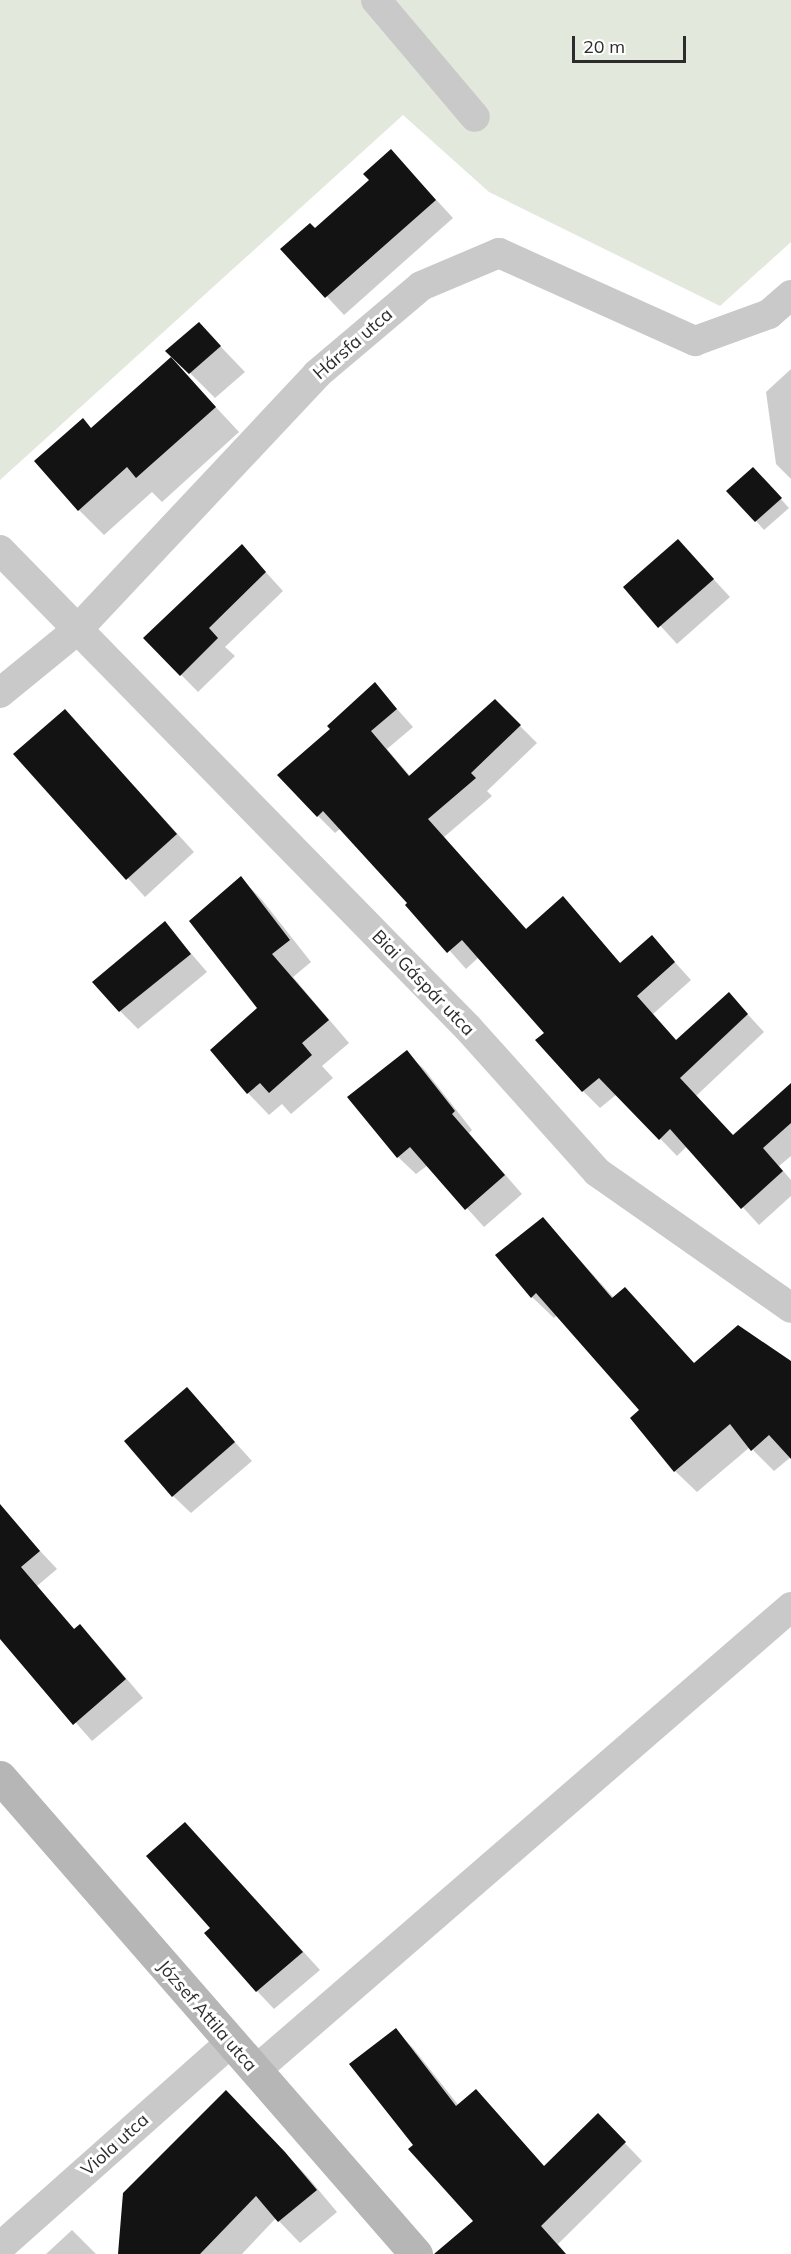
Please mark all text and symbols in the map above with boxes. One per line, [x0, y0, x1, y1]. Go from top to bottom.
scale bar [575, 24, 689, 62]
text: 20 m [583, 35, 625, 58]
street label: Hársfa utca [309, 304, 397, 384]
street label: Biai Gáspár utca [367, 926, 479, 1040]
street label: József Attila utca [153, 1956, 261, 2076]
street label: Viola utca [77, 2109, 153, 2181]

